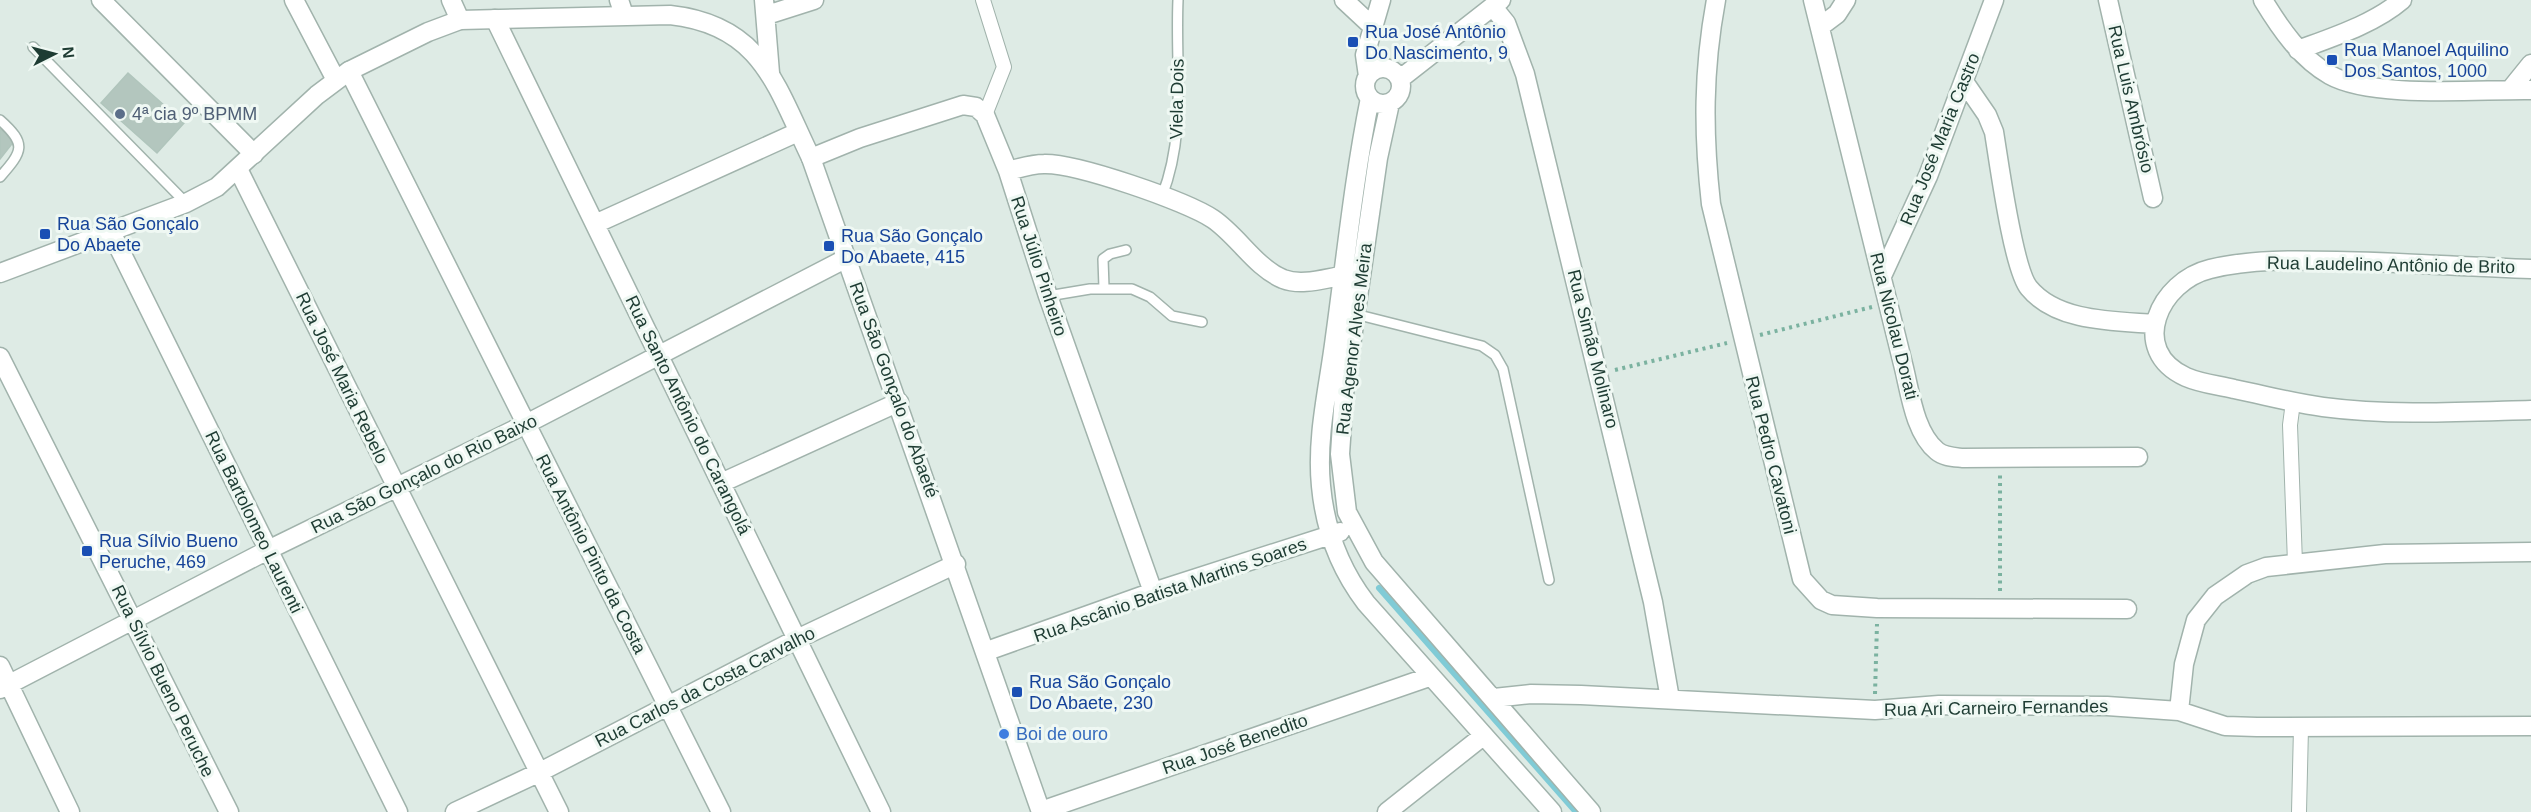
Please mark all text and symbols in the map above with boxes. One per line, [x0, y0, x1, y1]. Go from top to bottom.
place label: Rua José Antônio Do Nascimento, 9 [1365, 22, 1508, 63]
street label: Rua Luis Ambrósio [2104, 23, 2158, 175]
north arrow [24, 24, 84, 84]
marker: Rua José Antônio Do Nascimento, 9 [1346, 35, 1360, 49]
place label: Rua Manoel Aquilino Dos Santos, 1000 [2344, 40, 2509, 81]
text: N [59, 46, 77, 59]
street label: Rua José Maria Castro [1896, 50, 1984, 228]
marker: Rua Manoel Aquilino Dos Santos, 1000 [2325, 53, 2339, 67]
street label: Viela Dois [1166, 58, 1188, 140]
place label: 4ª cia 9º BPMM [132, 104, 257, 124]
marker: 4ª cia 9º BPMM [113, 107, 127, 121]
street label: Rua Júlio Pinheiro [1007, 193, 1071, 339]
place label: Rua São Gonçalo Do Abaete [57, 214, 199, 255]
place label: Rua São Gonçalo Do Abaete, 415 [841, 226, 983, 267]
marker: Rua São Gonçalo Do Abaete [38, 227, 52, 241]
marker: Rua São Gonçalo Do Abaete, 415 [822, 239, 836, 253]
street label: Rua Agenor Alves Meira [1332, 241, 1376, 436]
street label: Rua Nicolau Dorati [1866, 250, 1922, 402]
street label: Rua Laudelino Antônio de Brito [2267, 253, 2515, 277]
street label: Rua Simão Molinaro [1564, 267, 1622, 431]
street label: Rua São Gonçalo do Abaeté [846, 279, 942, 501]
street label: Rua José Maria Rebelo [292, 289, 392, 467]
street label: Rua Santo Antônio do Carangolá [621, 292, 755, 539]
street label: Rua Pedro Cavatoni [1742, 374, 1800, 536]
street label: Rua São Gonçalo do Rio Baixo [308, 410, 540, 538]
street label: Rua Bartolomeo Laurenti [201, 428, 307, 616]
street label: Rua Antônio Pinto da Costa [532, 451, 651, 658]
place label: Rua Sílvio Bueno Peruche, 469 [99, 531, 238, 572]
street label: Rua Ascânio Batista Martins Soares [1031, 534, 1309, 646]
marker: Rua Sílvio Bueno Peruche, 469 [80, 544, 94, 558]
street label: Rua Sílvio Bueno Peruche [108, 582, 218, 780]
street label: Rua Carlos da Costa Carvalho [592, 623, 818, 751]
place label: Rua São Gonçalo Do Abaete, 230 [1029, 672, 1171, 713]
marker: Rua São Gonçalo Do Abaete, 230 [1010, 685, 1024, 699]
street label: Rua Ari Carneiro Fernandes [1884, 696, 2108, 720]
street label: Rua José Benedito [1160, 710, 1310, 778]
place label: Boi de ouro [1016, 724, 1108, 744]
marker: Boi de ouro [997, 727, 1011, 741]

